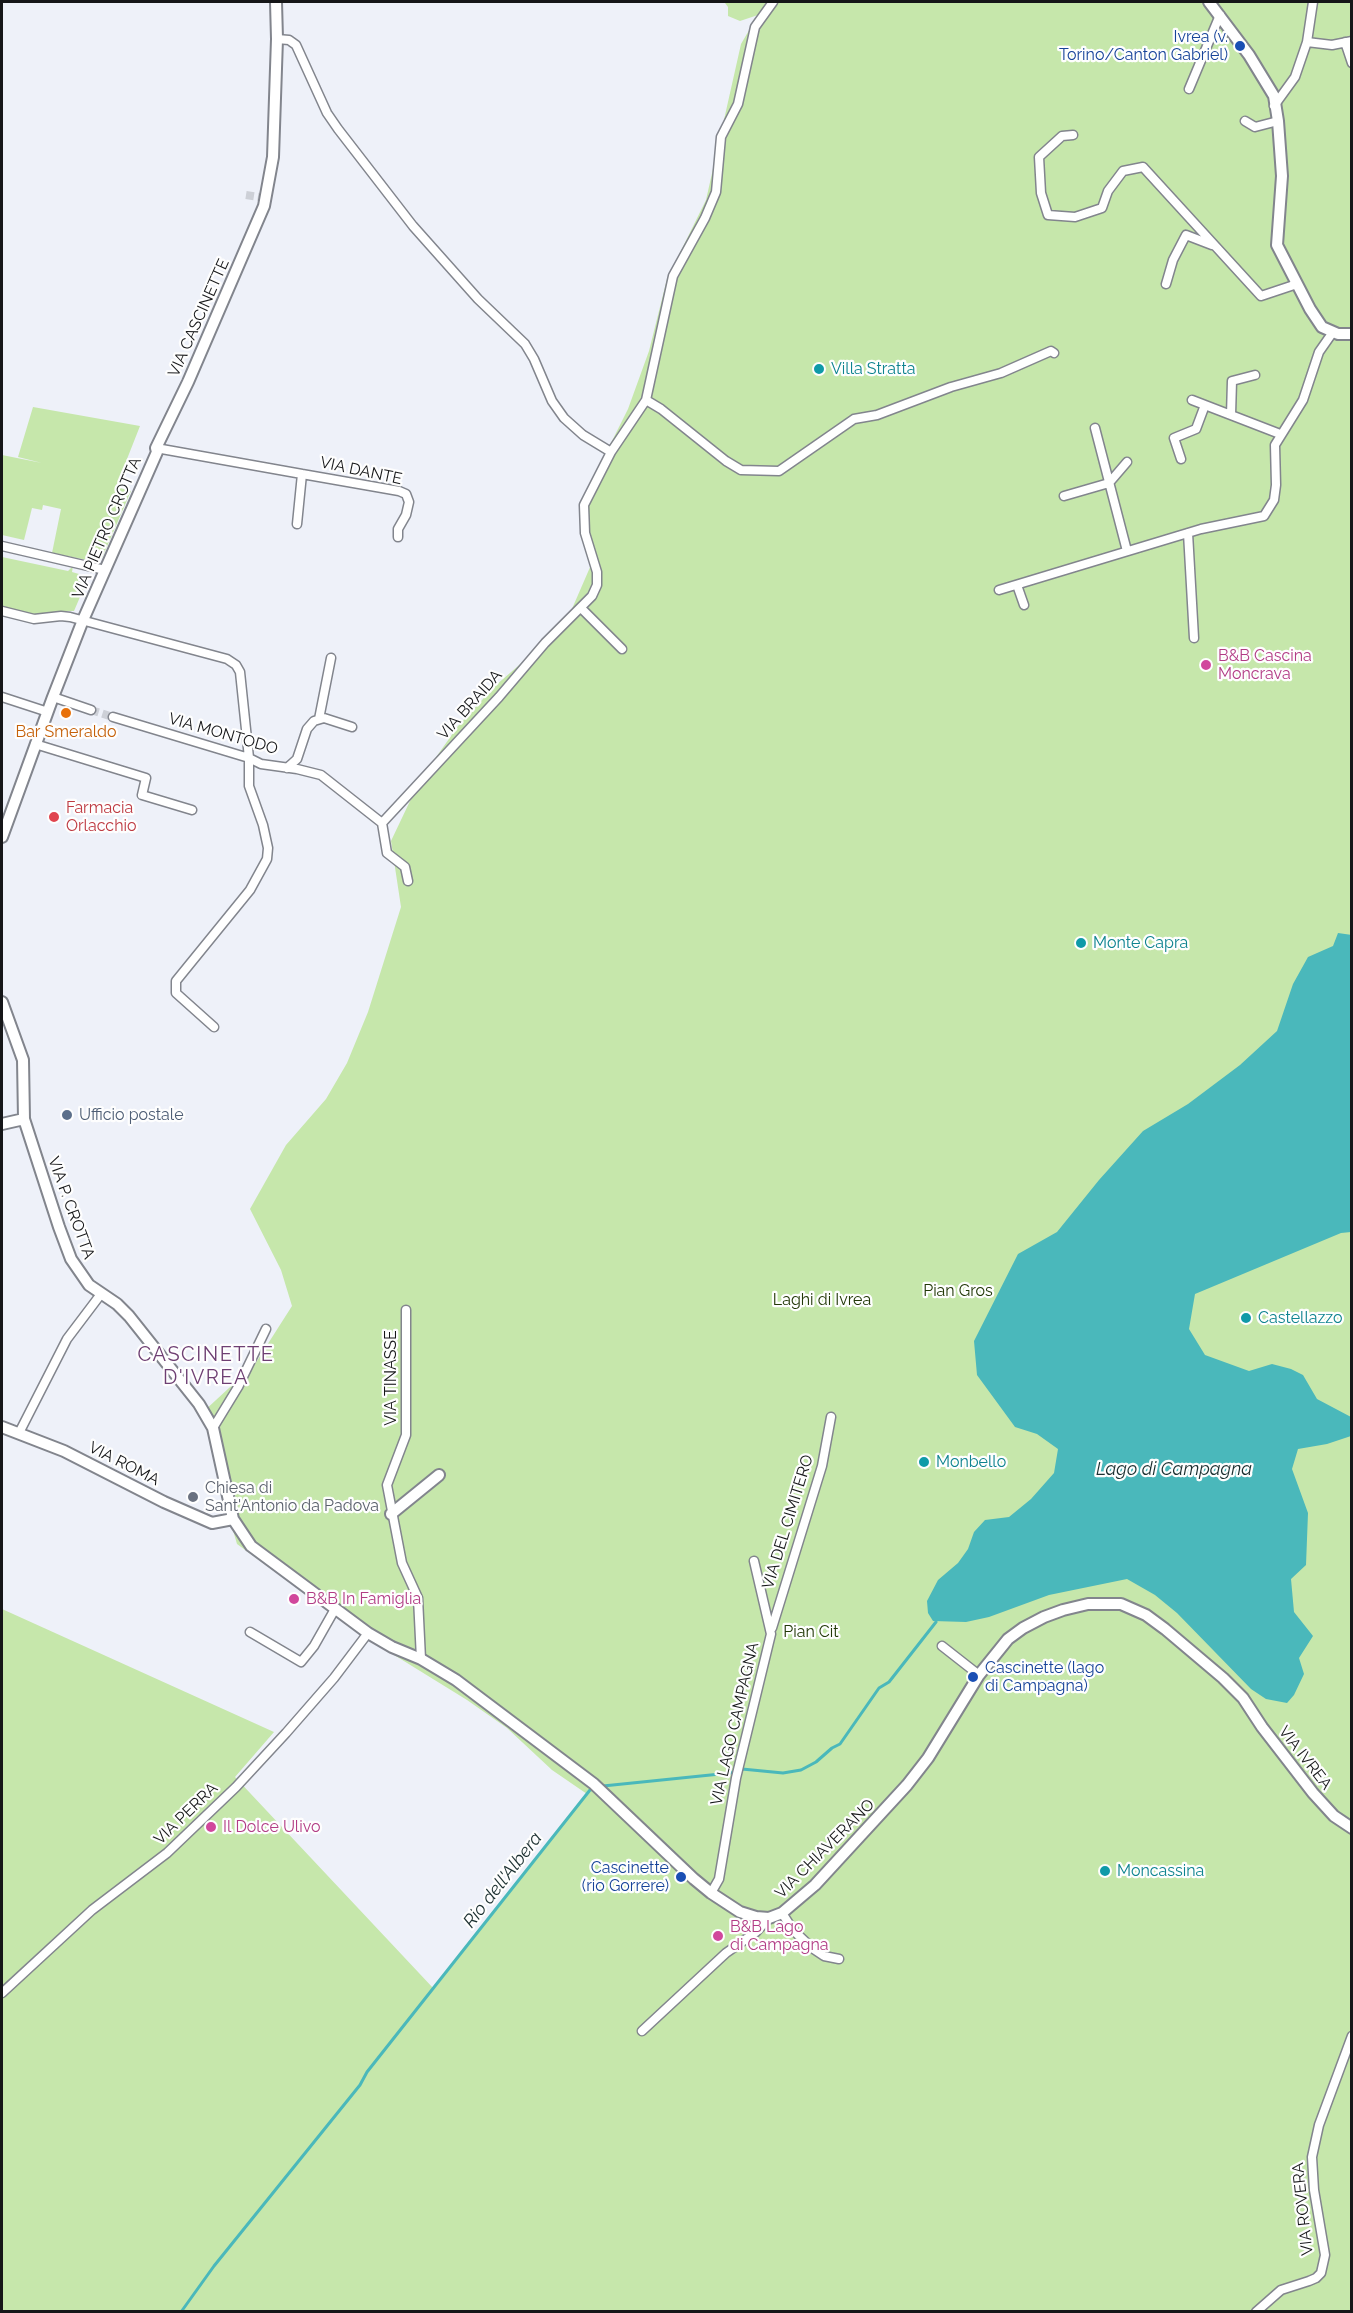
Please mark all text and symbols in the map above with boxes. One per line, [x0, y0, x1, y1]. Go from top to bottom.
place label: Ivrea (v. Torino/Canton Gabriel) [1059, 27, 1228, 65]
marker: Ivrea (v. Torino/Canton Gabriel) [1233, 39, 1247, 53]
street label: VIA CASCINETTE [164, 256, 234, 380]
place label: Villa Stratta [831, 359, 915, 379]
marker: Villa Stratta [812, 362, 826, 376]
street label: VIA DANTE [318, 453, 404, 489]
street label: VIA PIETRO CROTTA [68, 454, 146, 602]
place label: B&B Cascina Moncrava [1218, 646, 1312, 684]
marker: B&B Cascina Moncrava [1199, 658, 1213, 672]
street label: VIA BRAIDA [434, 666, 506, 744]
marker: Bar Smeraldo [59, 706, 73, 720]
street label: VIA MONTODO [166, 709, 280, 759]
place label: Bar Smeraldo [15, 722, 117, 742]
place label: Farmacia Orlacchio [66, 798, 136, 836]
marker: Farmacia Orlacchio [47, 810, 61, 824]
place label: Monte Capra [1093, 933, 1188, 953]
marker: Monte Capra [1074, 936, 1088, 950]
place label: Ufficio postale [79, 1105, 184, 1125]
marker: Ufficio postale [60, 1108, 74, 1122]
street label: VIA P. CROTTA [44, 1154, 98, 1262]
park label: Pian Gros [923, 1281, 993, 1301]
park label: Laghi di Ivrea [773, 1290, 871, 1310]
place label: Castellazzo [1258, 1308, 1343, 1328]
marker: Castellazzo [1239, 1311, 1253, 1325]
street label: VIA TINASSE [381, 1330, 401, 1426]
district label: CASCINETTE D'IVREA [138, 1343, 274, 1390]
street label: VIA ROMA [85, 1438, 163, 1490]
place label: Monbello [936, 1452, 1006, 1472]
street label: VIA DEL CIMITERO [758, 1453, 818, 1591]
marker: Monbello [917, 1455, 931, 1469]
water label: Lago di Campagna [1096, 1459, 1252, 1481]
place label: Chiesa di Sant'Antonio da Padova [205, 1478, 379, 1516]
marker: Chiesa di Sant'Antonio da Padova [186, 1490, 200, 1504]
place label: B&B In Famiglia [306, 1589, 421, 1609]
marker: B&B In Famiglia [287, 1592, 301, 1606]
park label: Pian Cit [783, 1622, 839, 1642]
street label: VIA LAGO CAMPAGNA [707, 1641, 763, 1807]
place label: Cascinette (lago di Campagna) [985, 1658, 1104, 1696]
marker: Cascinette (lago di Campagna) [966, 1670, 980, 1684]
street label: VIA IVREA [1274, 1722, 1336, 1794]
street label: VIA PERRA [150, 1779, 222, 1849]
street label: VIA CHIAVERANO [771, 1795, 879, 1903]
place label: Il Dolce Ulivo [223, 1817, 320, 1837]
marker: Il Dolce Ulivo [204, 1820, 218, 1834]
water label: Rio dell'Albera [459, 1828, 547, 1932]
place label: Cascinette (rio Gorrere) [582, 1858, 669, 1896]
place label: Moncassina [1117, 1861, 1204, 1881]
marker: Moncassina [1098, 1864, 1112, 1878]
marker: Cascinette (rio Gorrere) [674, 1870, 688, 1884]
place label: B&B Lago di Campagna [730, 1917, 828, 1955]
marker: B&B Lago di Campagna [711, 1929, 725, 1943]
street label: VIA ROVERA [1289, 2161, 1317, 2257]

